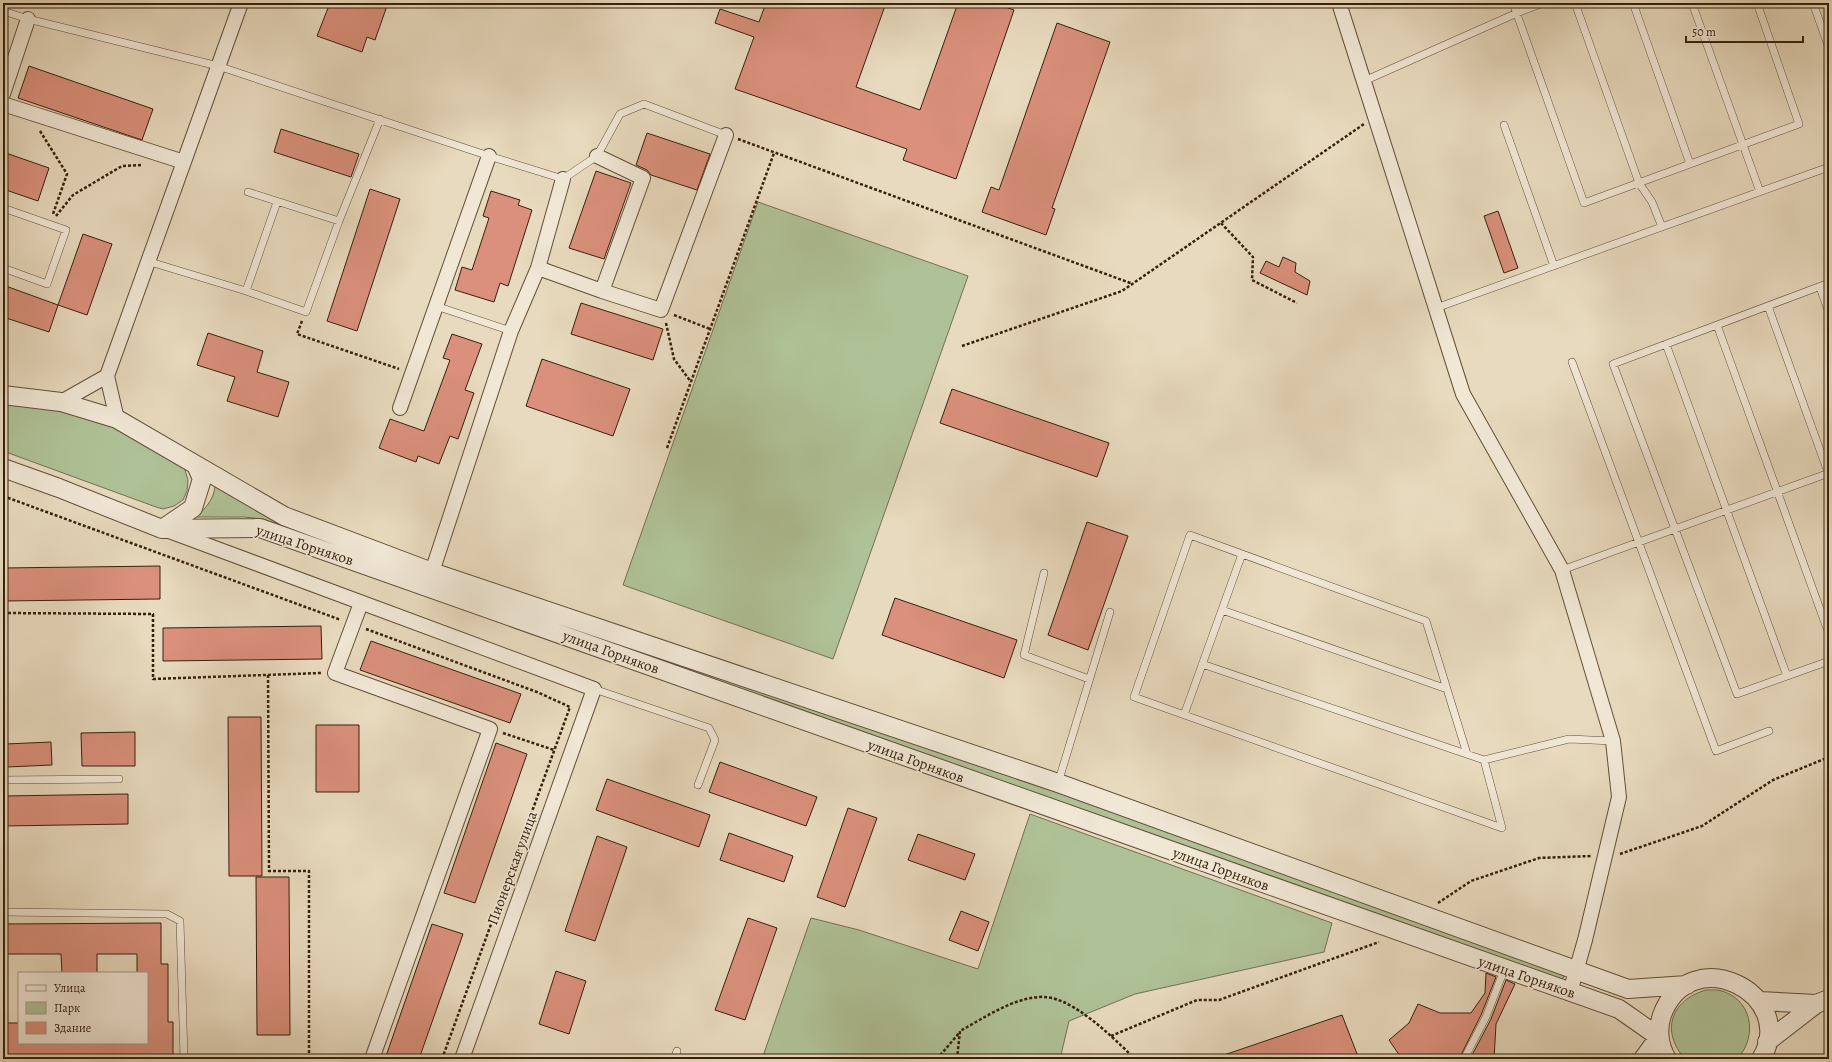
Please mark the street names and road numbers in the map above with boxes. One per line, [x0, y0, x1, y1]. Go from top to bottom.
street label: улица Горняков [253, 520, 356, 570]
street label: улица Горняков [559, 625, 662, 679]
street label: улица Горняков [864, 734, 967, 788]
street label: Пионерская улица [482, 808, 542, 928]
street label: улица Горняков [1169, 842, 1272, 896]
street label: улица Горняков [1475, 951, 1578, 1003]

